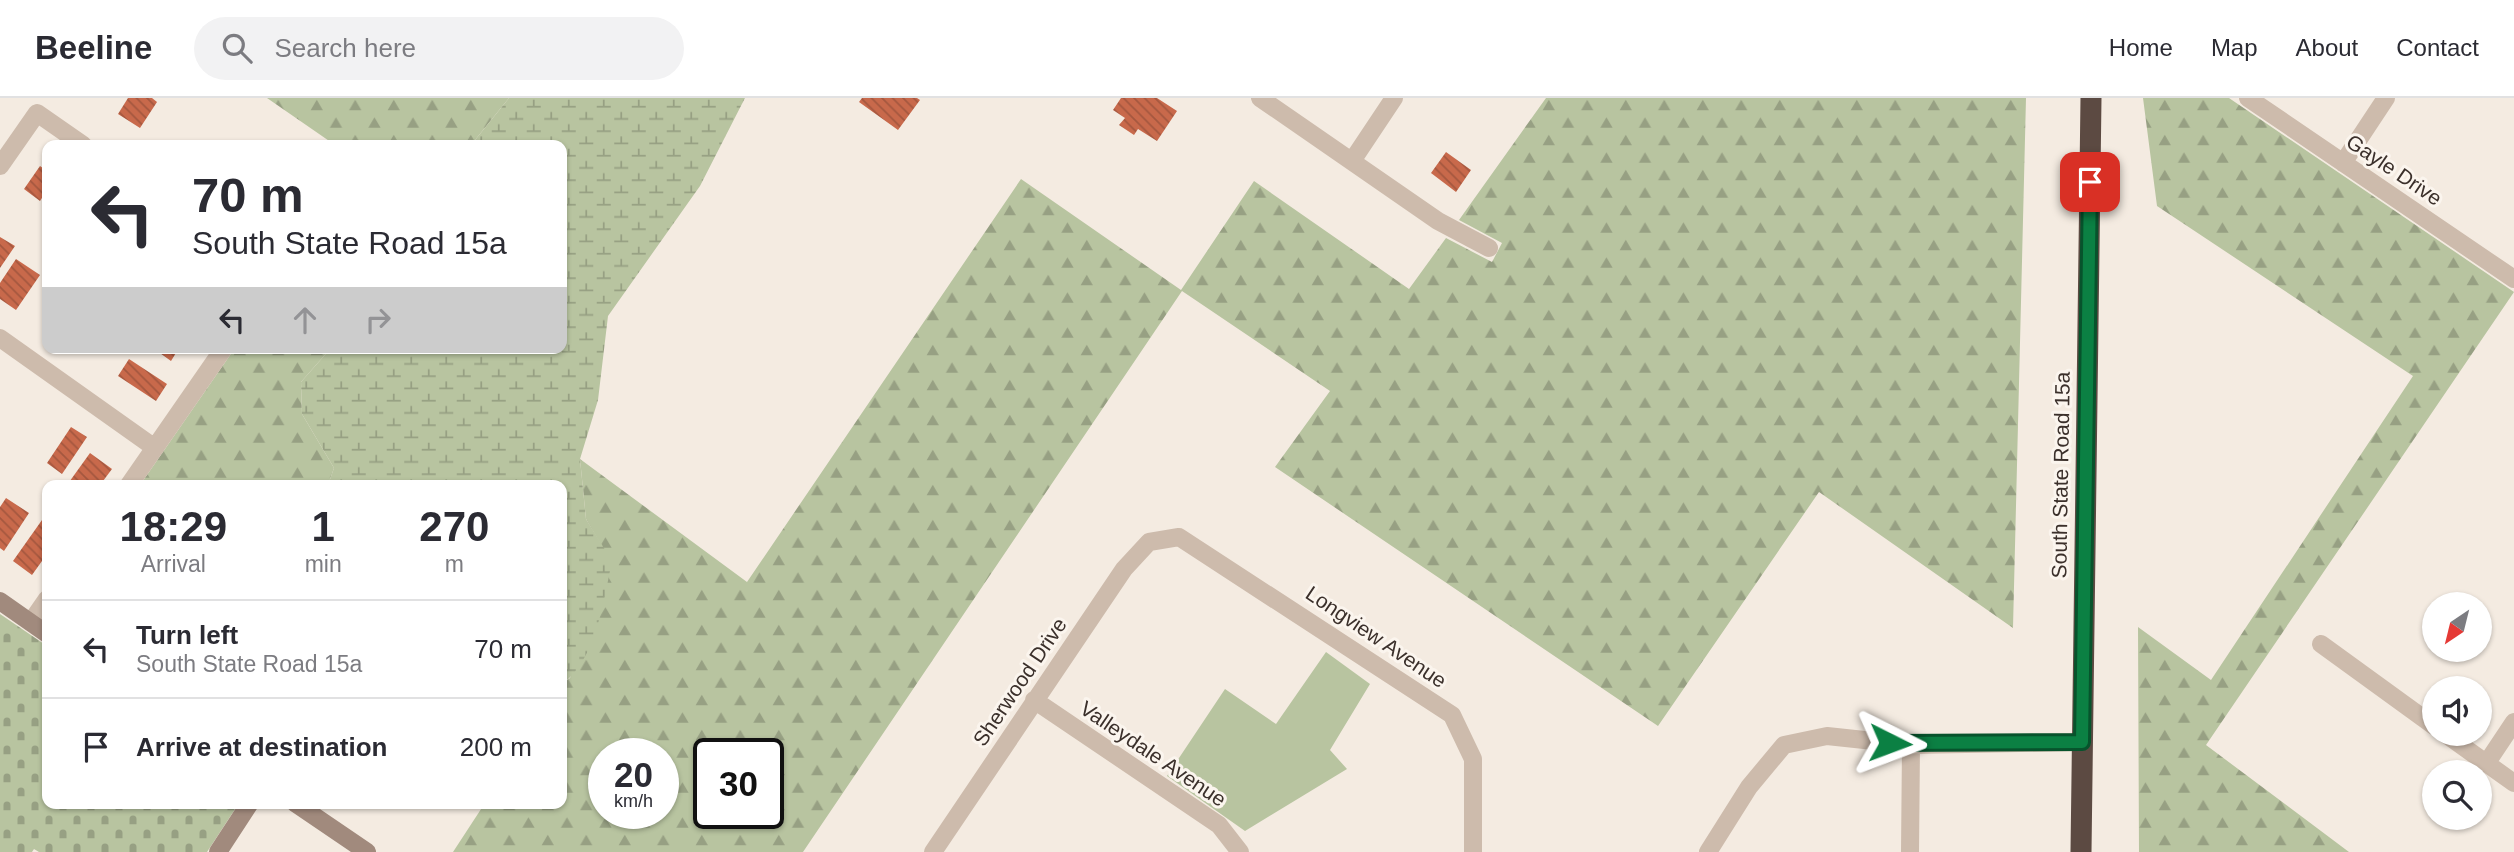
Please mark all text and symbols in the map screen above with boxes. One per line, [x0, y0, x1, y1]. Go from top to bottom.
search box [194, 17, 684, 80]
text: Beeline [35, 29, 152, 66]
icon: search [218, 29, 256, 67]
text: Search here [274, 33, 416, 63]
text: Home [2109, 34, 2173, 61]
text: Map [2211, 34, 2258, 61]
text: About [2296, 34, 2358, 61]
text: Contact [2396, 34, 2479, 61]
street label: Gayle Drive [2342, 129, 2446, 210]
pin [2060, 152, 2120, 212]
icon: arrive [2071, 163, 2109, 201]
icon: left [77, 168, 168, 259]
text: 70 m [192, 168, 304, 222]
text: South State Road 15a [192, 225, 507, 261]
icon: left [213, 301, 251, 339]
icon: ahead [286, 301, 324, 339]
icon: right [359, 301, 397, 339]
street label: South State Road 15a [2047, 371, 2074, 579]
text: 18:29 [120, 503, 227, 550]
text: 1 [311, 503, 335, 550]
text: 270 [419, 503, 489, 550]
text: Arrival [141, 551, 206, 577]
text: min [305, 551, 342, 577]
text: m [445, 551, 464, 577]
street label: Longview Avenue [1302, 581, 1451, 692]
north arrow [2422, 592, 2492, 662]
map controls [2422, 592, 2492, 830]
street label: Sherwood Drive [968, 613, 1071, 750]
text: Turn left [136, 620, 238, 650]
icon: left [77, 630, 115, 668]
text: 70 m [474, 634, 532, 664]
text: South State Road 15a [136, 651, 362, 677]
button: sound [2422, 676, 2492, 746]
street label: Valleydale Avenue [1076, 696, 1231, 811]
position arrow [1853, 706, 1927, 780]
icon: arrive [77, 728, 115, 766]
text: Arrive at destination [136, 732, 387, 762]
text: 200 m [460, 732, 532, 762]
speed limit sign: 30 [693, 738, 784, 829]
text: 20 [614, 755, 653, 794]
button: search [2422, 760, 2492, 830]
text: km/h [614, 791, 653, 811]

